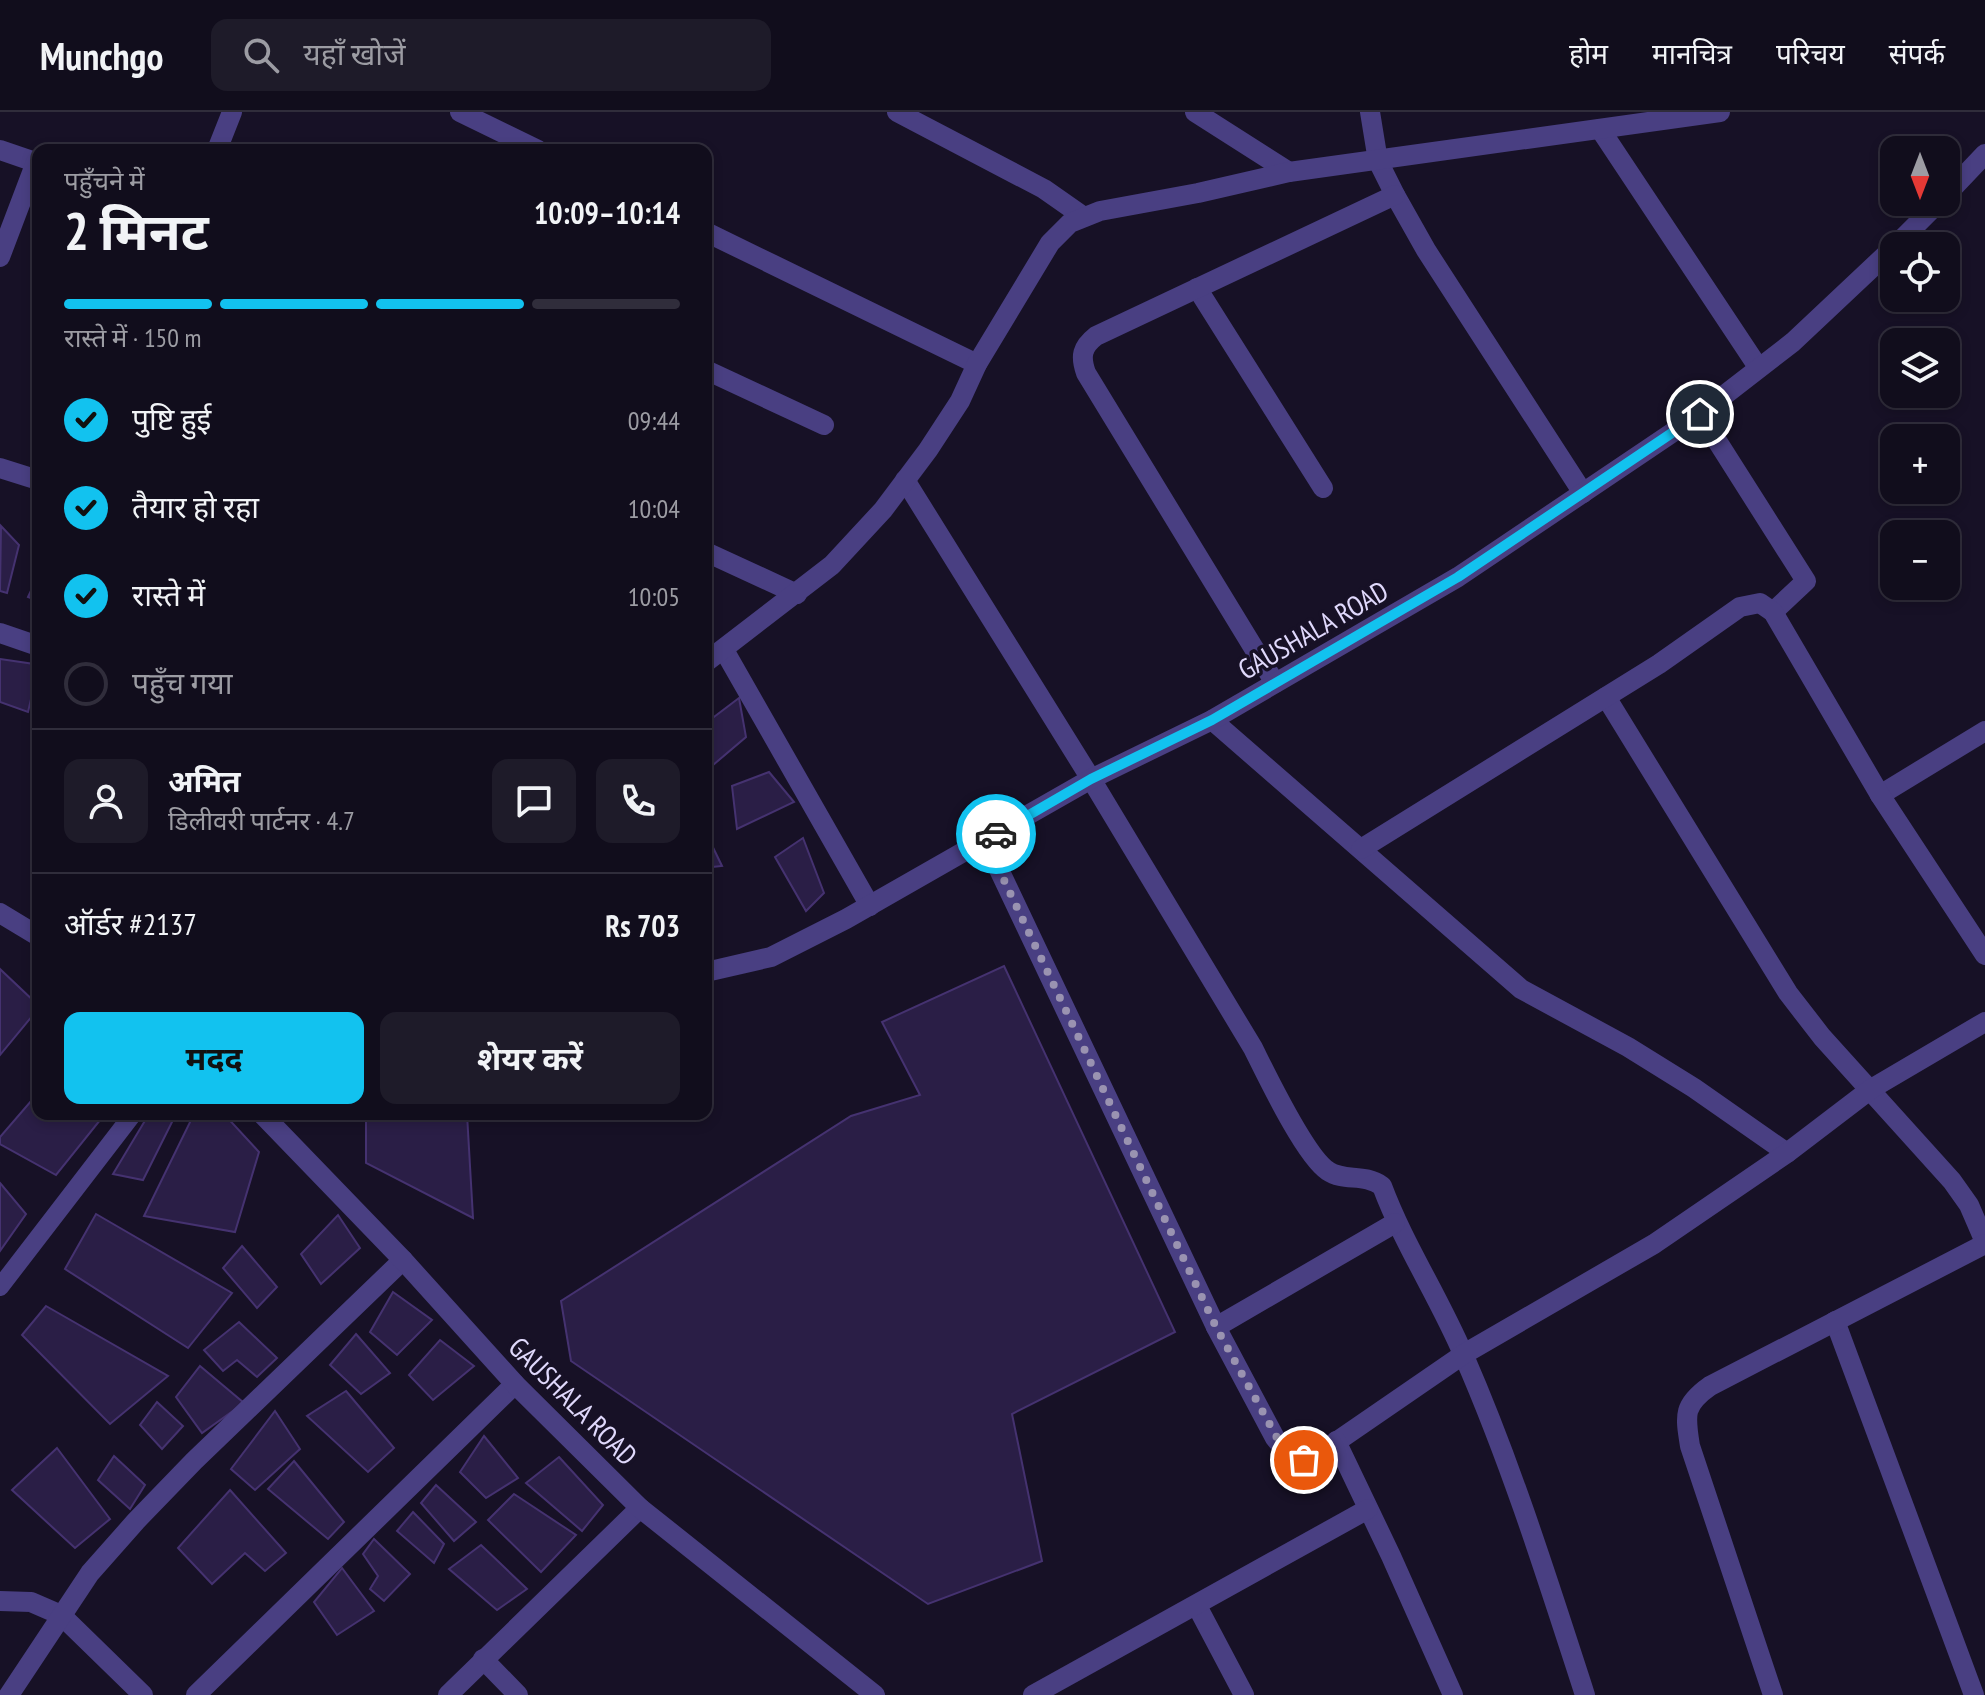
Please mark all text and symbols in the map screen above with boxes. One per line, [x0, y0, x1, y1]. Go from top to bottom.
search box [211, 19, 771, 91]
text: Munchgo [40, 31, 163, 80]
icon: search [239, 33, 283, 77]
text: यहाँ खोजें [303, 34, 405, 73]
text: होम [1569, 35, 1608, 72]
text: मानचित्र [1652, 35, 1732, 72]
text: परिचय [1776, 35, 1845, 72]
text: संपर्क [1889, 35, 1945, 72]
north arrow [1880, 136, 1960, 216]
map controls [1880, 136, 1960, 600]
text: पहुँचने में [64, 164, 145, 197]
text: 10:09–10:14 [534, 193, 680, 232]
text: 2 मिनट [64, 197, 209, 264]
button: locate [1880, 232, 1960, 312]
text: रास्ते में · 150 m [64, 321, 201, 354]
button: layers [1880, 328, 1960, 408]
pin [1666, 380, 1734, 448]
icon: home [1678, 392, 1722, 436]
icon: check [64, 398, 108, 442]
text: पुष्टि हुई [132, 399, 211, 438]
text: 09:44 [628, 404, 680, 437]
button: + [1880, 424, 1960, 504]
icon: check [64, 486, 108, 530]
text: तैयार हो रहा [132, 487, 259, 526]
text: 10:04 [628, 492, 680, 525]
button: − [1880, 520, 1960, 600]
street label: GAUSHALA ROAD [1231, 572, 1394, 687]
icon: check [64, 574, 108, 618]
text: रास्ते में [132, 575, 205, 614]
text: 10:05 [628, 580, 680, 613]
text: पहुँच गया [132, 663, 232, 702]
button: person [64, 759, 148, 843]
button: chat [492, 759, 576, 843]
button: phone [596, 759, 680, 843]
text: अमित [168, 761, 241, 800]
courier [956, 794, 1036, 874]
text: डिलीवरी पार्टनर · 4.7 [168, 804, 355, 837]
icon: car [974, 812, 1018, 856]
text: ऑर्डर #2137 [64, 904, 197, 943]
text: Rs 703 [605, 906, 680, 945]
button: मदद [64, 1012, 364, 1104]
button: शेयर करें [380, 1012, 680, 1104]
street label: GAUSHALA ROAD [501, 1328, 646, 1473]
pin [1270, 1426, 1338, 1494]
icon: bag [1282, 1438, 1326, 1482]

